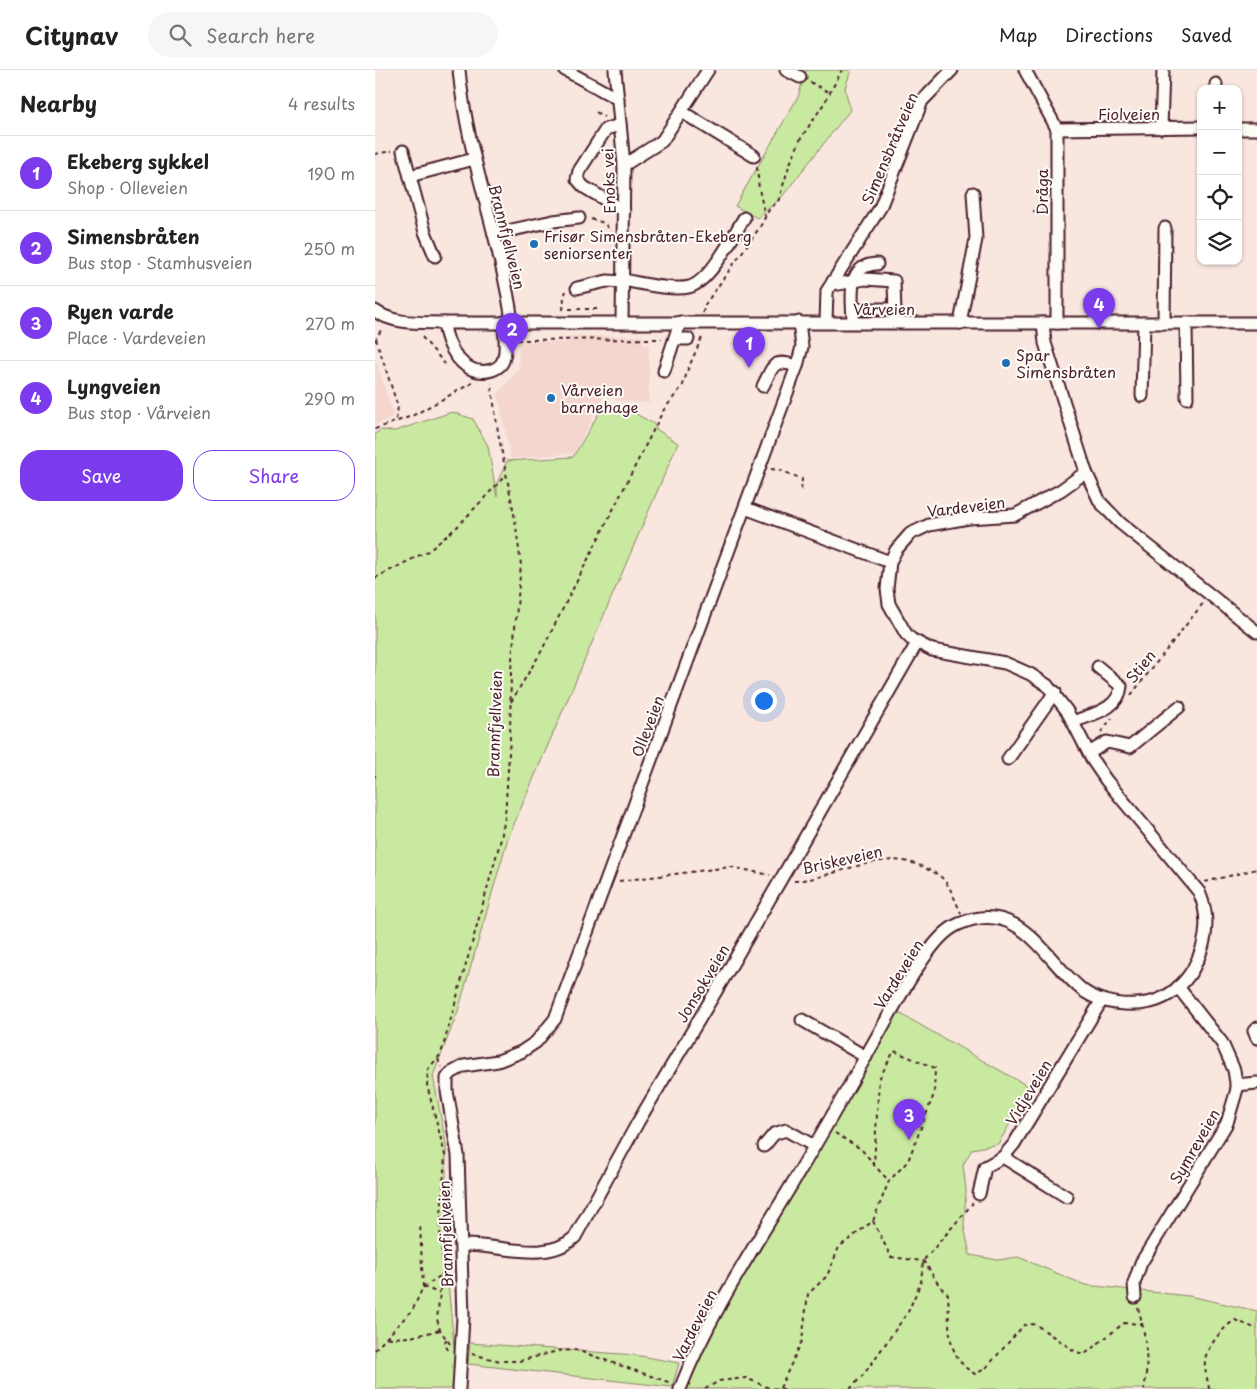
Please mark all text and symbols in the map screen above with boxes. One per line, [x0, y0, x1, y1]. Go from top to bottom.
search box [148, 12, 498, 57]
text: Citynav [25, 17, 118, 53]
icon: search [166, 21, 194, 49]
text: Search here [206, 21, 315, 49]
text: Map [999, 21, 1037, 48]
text: Directions [1065, 21, 1153, 48]
text: Saved [1181, 21, 1232, 48]
map controls [1197, 85, 1242, 265]
button: + [1197, 85, 1242, 130]
text: Nearby [20, 87, 97, 119]
street label: Simensbråtveien [855, 88, 923, 208]
text: 4 results [288, 91, 355, 115]
street label: Fiolveien [1098, 102, 1160, 125]
button: − [1197, 130, 1242, 175]
text: Ekeberg sykkel [67, 147, 209, 175]
street label: Enoks vei [595, 148, 621, 214]
text: 1 [32, 161, 40, 185]
text: 190 m [307, 161, 355, 185]
street label: Dråga [1030, 168, 1053, 215]
text: Shop · Olleveien [67, 175, 188, 199]
button: locate [1197, 175, 1242, 220]
street label: Brannfjellveien [484, 182, 532, 292]
button: layers [1197, 220, 1242, 265]
text: Simensbråten [67, 222, 200, 250]
place label: Frisør Simensbråten-Ekeberg seniorsenter [544, 224, 752, 264]
text: 2 [30, 236, 42, 260]
text: 250 m [304, 236, 355, 260]
marker: Frisør Simensbråten-Ekeberg seniorsenter [528, 238, 540, 250]
text: Bus stop · Stamhusveien [67, 250, 252, 274]
pin: 4 [1083, 288, 1115, 329]
text: Ryen varde [67, 297, 174, 325]
street label: Vårveien [853, 297, 915, 320]
text: 3 [31, 311, 41, 335]
text: 270 m [305, 311, 355, 335]
pin: 2 [496, 313, 528, 354]
text: Place · Vardeveien [67, 325, 206, 349]
pin: 1 [733, 327, 765, 368]
place label: Spar Simensbråten [1016, 343, 1116, 383]
marker: Spar Simensbråten [1000, 357, 1012, 369]
text: Lyngveien [67, 372, 161, 400]
place label: Vårveien barnehage [561, 378, 638, 418]
text: 4 [31, 386, 41, 410]
text: 290 m [304, 386, 355, 410]
marker: Vårveien barnehage [545, 392, 557, 404]
text: Bus stop · Vårveien [67, 400, 211, 424]
button: Save [20, 450, 183, 501]
button: Share [193, 450, 355, 501]
street label: Vardeveien [926, 490, 1006, 522]
street label: Stien [1119, 644, 1161, 688]
street label: Brannfjellveien [481, 670, 507, 778]
your location [751, 688, 777, 714]
street label: Olleveien [625, 692, 669, 760]
street label: Briskeveien [799, 839, 885, 879]
street label: Vardeveien [867, 935, 929, 1013]
street label: Jonsokveien [670, 940, 734, 1026]
street label: Vidjeveien [999, 1055, 1057, 1129]
pin: 3 [893, 1099, 925, 1140]
street label: Symreveien [1163, 1104, 1225, 1188]
street label: Brannfjellveien [432, 1180, 458, 1288]
street label: Vardeveien [666, 1285, 722, 1365]

